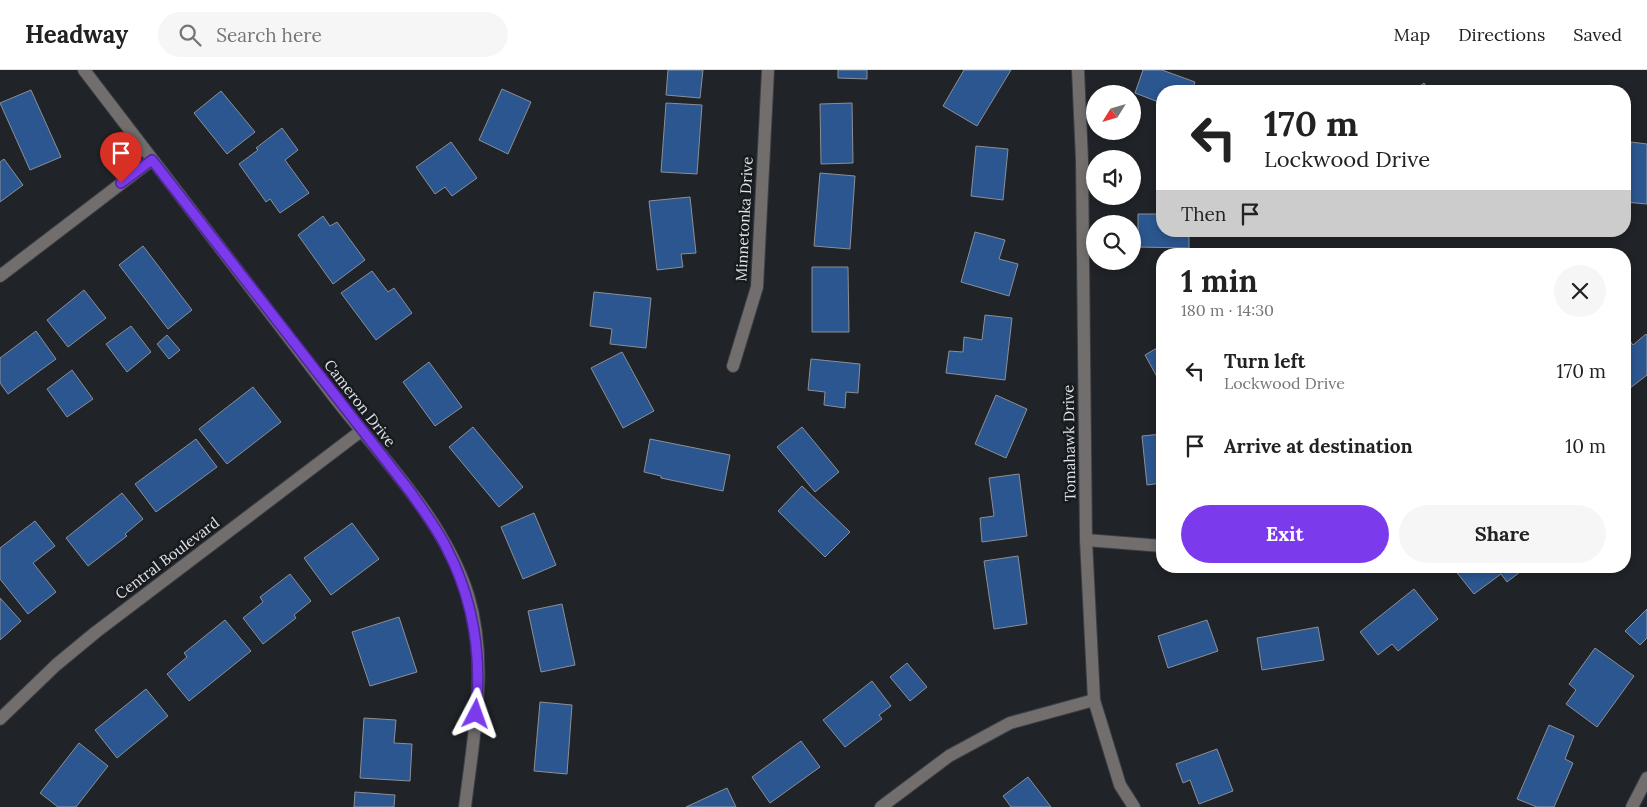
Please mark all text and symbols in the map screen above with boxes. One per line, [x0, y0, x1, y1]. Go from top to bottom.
search box [158, 12, 508, 57]
text: Headway [25, 19, 128, 50]
icon: search [176, 21, 204, 49]
text: Search here [216, 23, 322, 47]
text: Map [1394, 23, 1430, 46]
text: Directions [1458, 23, 1545, 46]
text: Saved [1573, 23, 1622, 46]
north arrow [1086, 85, 1141, 140]
map controls [1086, 85, 1141, 270]
text: 170 m [1264, 101, 1358, 146]
icon: left [1181, 105, 1246, 170]
pin [100, 132, 142, 183]
icon: arrive [107, 139, 135, 167]
text: Lockwood Drive [1264, 145, 1430, 173]
button: sound [1086, 150, 1141, 205]
street label: Minnetonka Drive [731, 156, 757, 282]
icon: arrive [1236, 200, 1264, 228]
text: Then [1181, 202, 1226, 226]
button: search [1086, 215, 1141, 270]
text: 1 min [1181, 262, 1258, 300]
button: close [1554, 265, 1606, 317]
text: 180 m · 14:30 [1181, 300, 1274, 320]
text: Turn left [1224, 349, 1305, 373]
street label: Cameron Drive [320, 356, 400, 450]
icon: left [1181, 357, 1209, 385]
text: 170 m [1557, 359, 1606, 383]
text: Lockwood Drive [1224, 373, 1345, 393]
street label: Tomahawk Drive [1058, 384, 1080, 502]
icon: arrive [1181, 432, 1209, 460]
text: Arrive at destination [1224, 434, 1413, 458]
text: 10 m [1565, 434, 1606, 458]
button: Exit [1181, 505, 1389, 563]
button: Share [1399, 505, 1606, 563]
street label: Central Boulevard [111, 513, 223, 603]
position arrow [449, 687, 501, 739]

